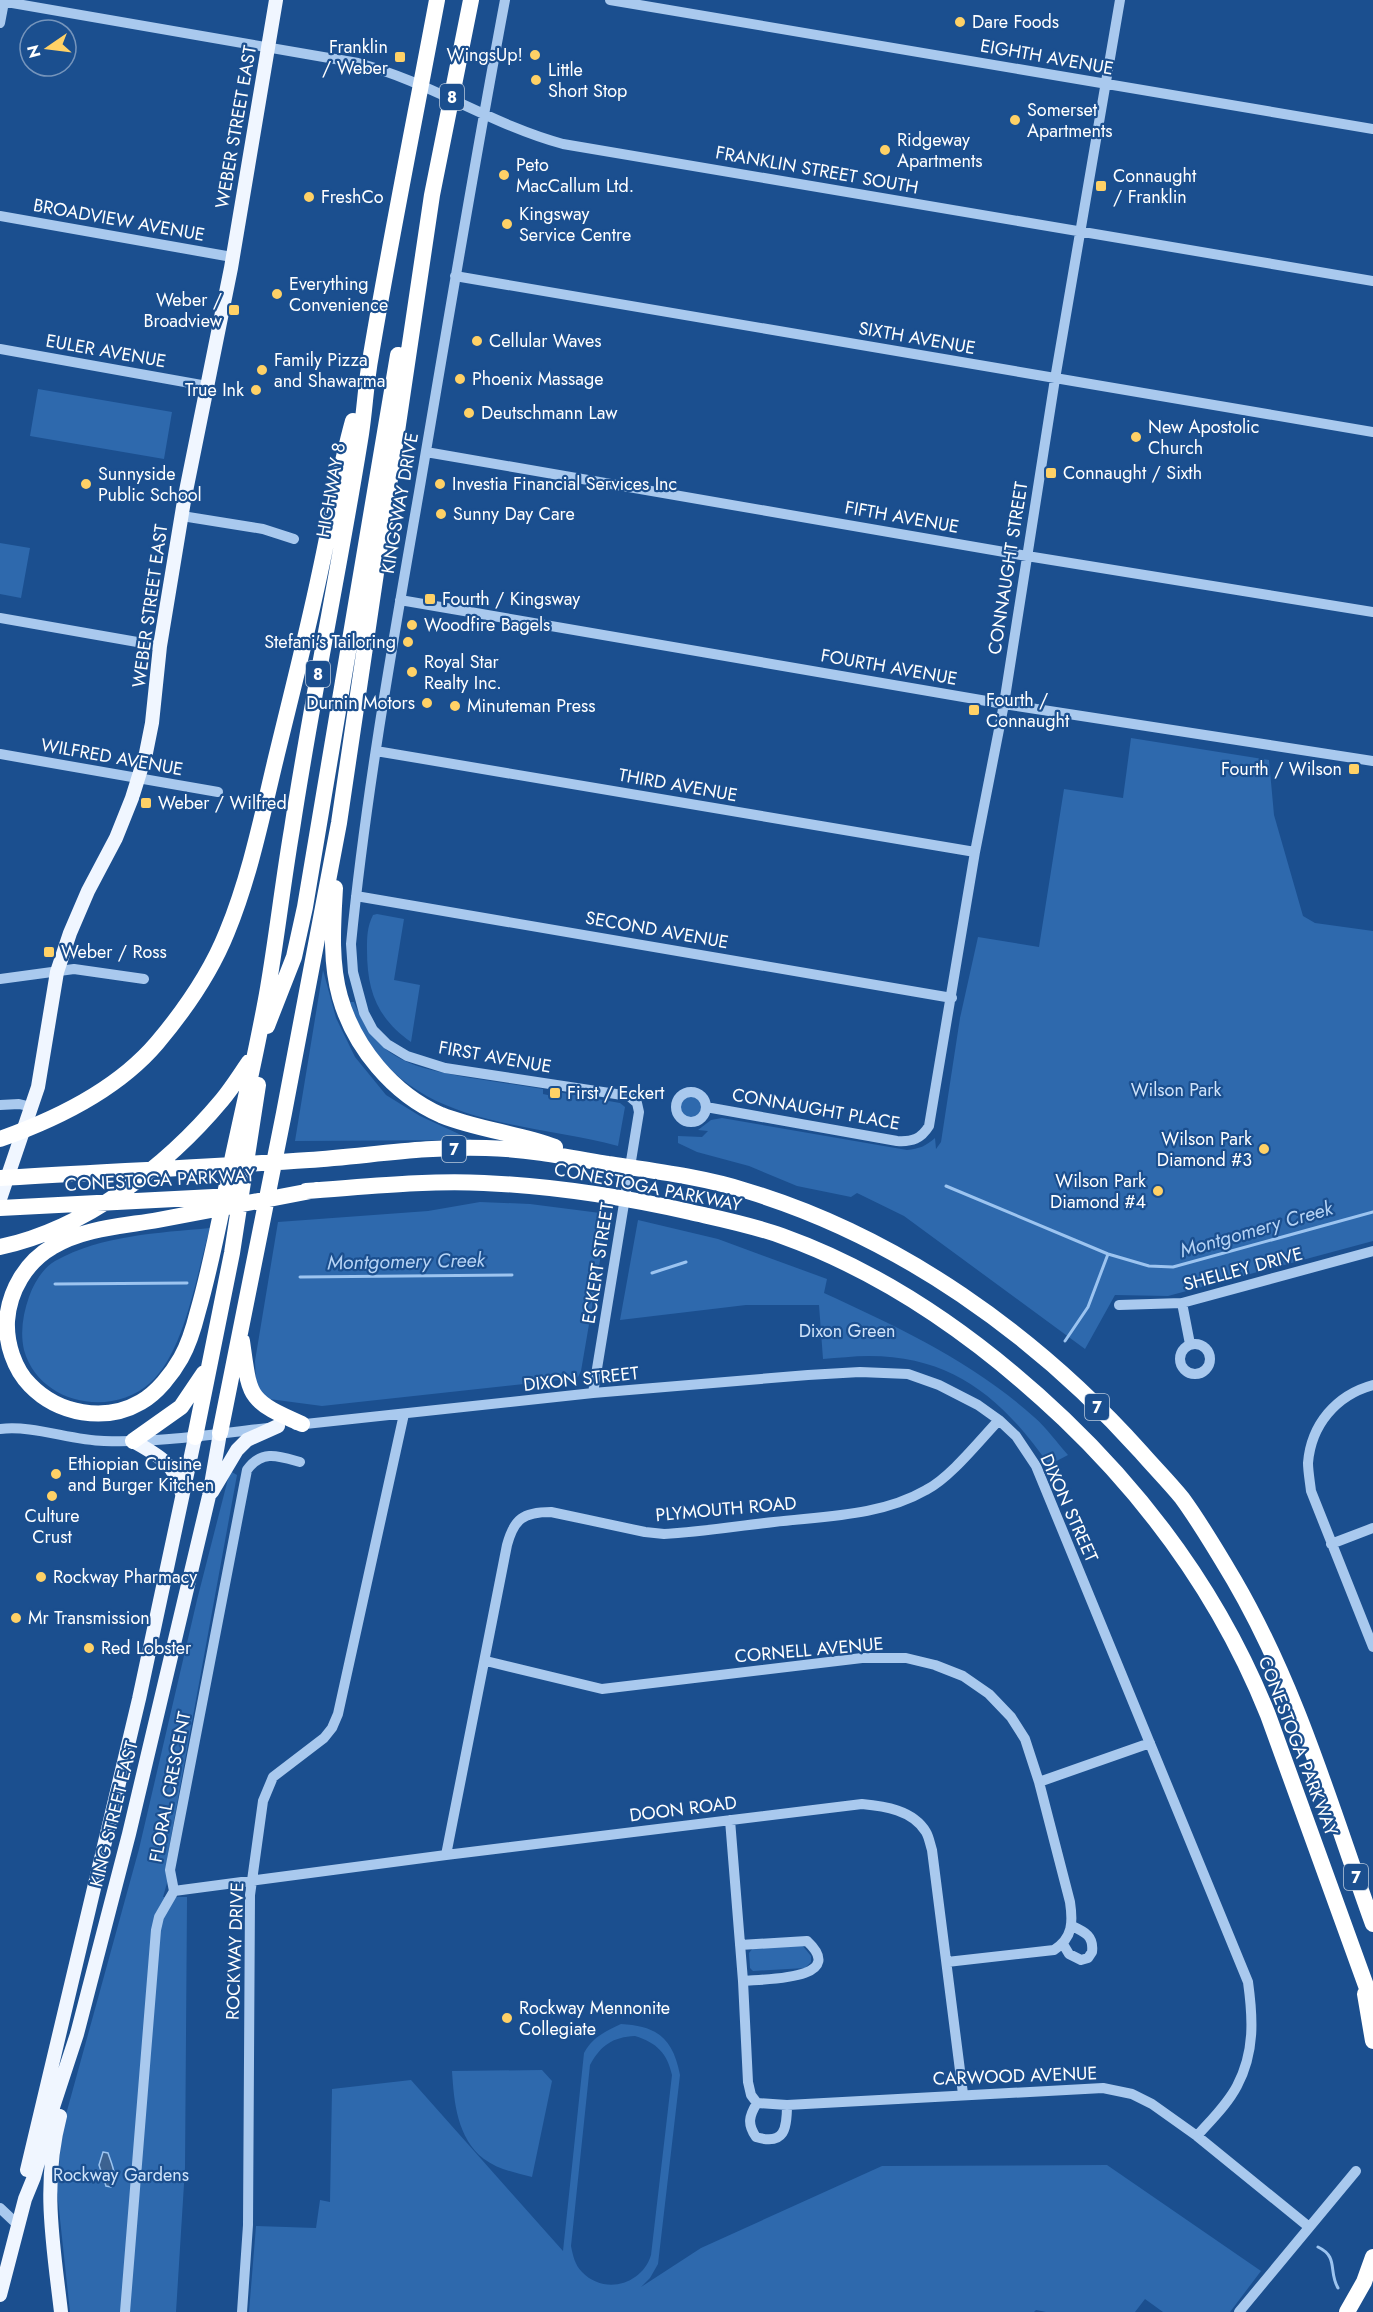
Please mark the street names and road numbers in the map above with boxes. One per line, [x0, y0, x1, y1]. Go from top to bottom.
street label: EIGHTH AVENUE [978, 32, 1116, 82]
street label: WEBER STREET EAST [209, 43, 263, 211]
road number: 8 [440, 84, 464, 110]
street label: FRANKLIN STREET SOUTH [714, 139, 920, 201]
street label: BROADVIEW AVENUE [31, 192, 207, 248]
street label: SIXTH AVENUE [856, 315, 978, 361]
street label: EULER AVENUE [44, 328, 168, 374]
street label: KINGSWAY DRIVE [375, 430, 425, 576]
street label: HIGHWAY 8 [310, 440, 352, 540]
street label: CONNAUGHT STREET [981, 479, 1035, 656]
street label: FIFTH AVENUE [843, 494, 961, 540]
street label: WEBER STREET EAST [126, 522, 174, 690]
street label: FOURTH AVENUE [819, 642, 959, 692]
road number: 8 [306, 661, 330, 687]
street label: WILFRED AVENUE [39, 732, 185, 782]
street label: THIRD AVENUE [616, 762, 740, 808]
street label: SECOND AVENUE [583, 905, 731, 955]
street label: FIRST AVENUE [437, 1034, 553, 1080]
street label: CONNAUGHT PLACE [730, 1081, 902, 1137]
road number: 7 [442, 1136, 466, 1162]
street label: CONESTOGA PARKWAY [552, 1156, 745, 1218]
street label: CONESTOGA PARKWAY [64, 1162, 257, 1198]
street label: ECKERT STREET [576, 1200, 621, 1326]
street label: SHELLEY DRIVE [1180, 1241, 1306, 1297]
street label: DIXON STREET [522, 1360, 641, 1398]
road number: 7 [1085, 1394, 1109, 1420]
street label: DIXON STREET [1034, 1450, 1105, 1567]
street label: PLYMOUTH ROAD [654, 1490, 798, 1528]
street label: CORNELL AVENUE [734, 1631, 884, 1669]
street label: CONESTOGA PARKWAY [1252, 1652, 1345, 1840]
street label: FLORAL CRESCENT [143, 1709, 197, 1865]
street label: KING STREET EAST [83, 1738, 145, 1890]
street label: DOON ROAD [628, 1790, 738, 1828]
road number: 7 [1344, 1864, 1368, 1890]
street label: ROCKWAY DRIVE [220, 1882, 250, 2020]
street label: CARWOOD AVENUE [932, 2060, 1098, 2092]

